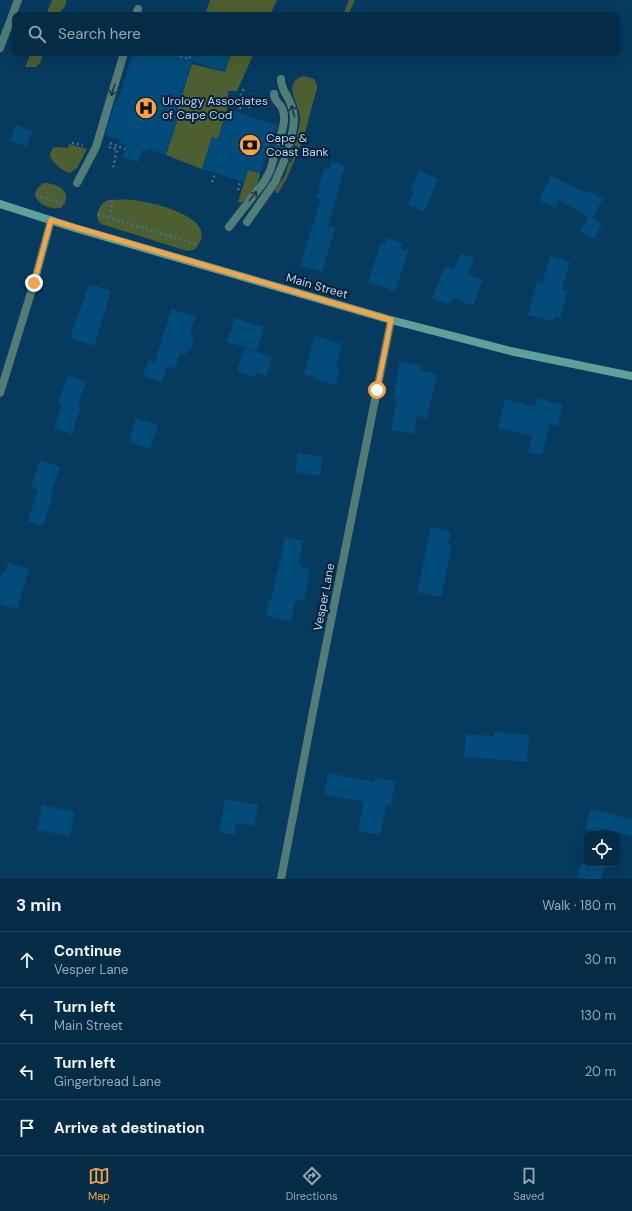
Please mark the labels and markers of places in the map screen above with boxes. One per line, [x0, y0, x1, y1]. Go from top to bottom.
place label: Urology Associates of Cape Cod [162, 93, 268, 123]
hospital icon: Urology Associates of Cape Cod [133, 95, 159, 121]
place label: Cape & Coast Bank [266, 130, 329, 160]
bank icon: Cape & Coast Bank [237, 132, 263, 158]

